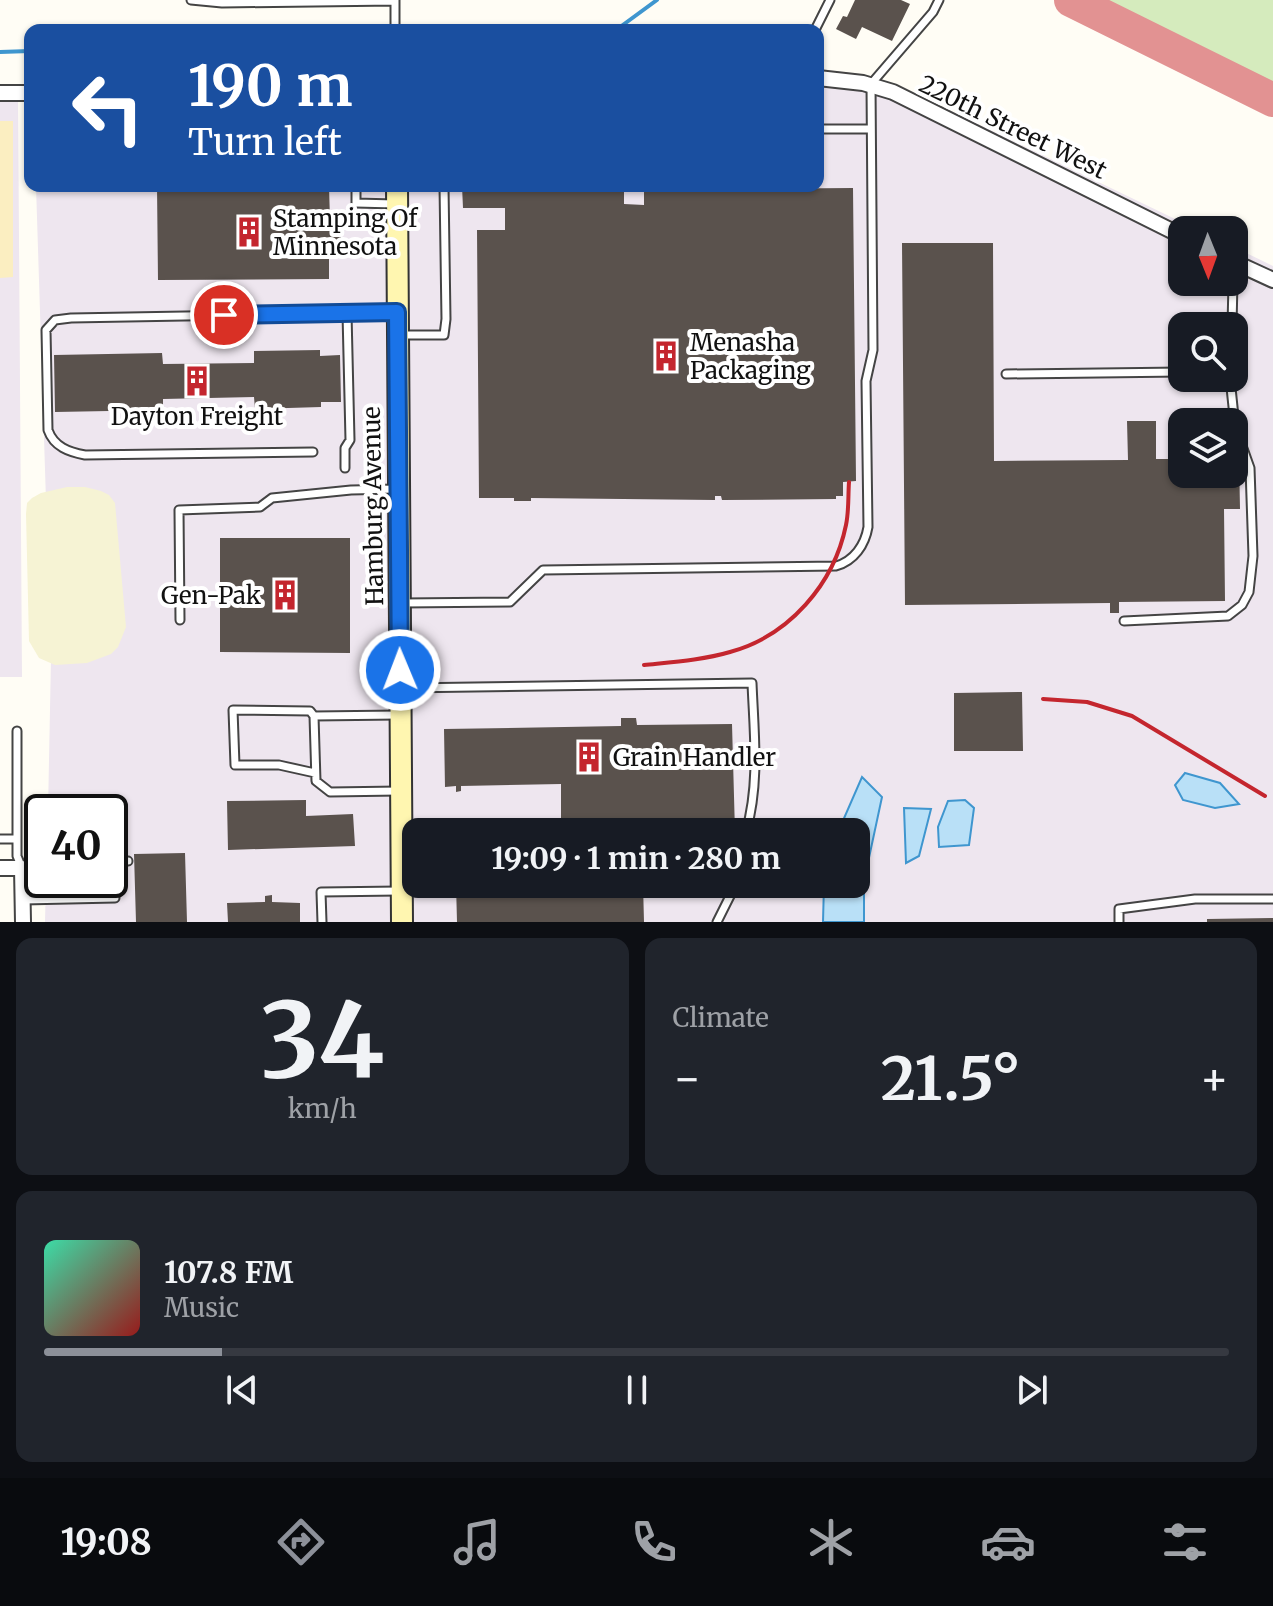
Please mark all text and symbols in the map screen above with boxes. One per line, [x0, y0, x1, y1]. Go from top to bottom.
text: 190 m [188, 51, 353, 121]
icon: left [56, 56, 160, 160]
street label: 220th Street West [914, 68, 1112, 186]
text: Turn left [188, 120, 342, 165]
place label: Stamping Of Minnesota [273, 203, 418, 262]
building icon: Stamping Of Minnesota [232, 215, 266, 249]
north arrow [1168, 216, 1248, 296]
map controls [1168, 216, 1248, 488]
pin [190, 281, 258, 349]
icon: arrive [202, 293, 246, 337]
button: search [1168, 312, 1248, 392]
place label: Menasha Packaging [690, 327, 811, 386]
building icon: Menasha Packaging [649, 339, 683, 373]
building icon: Dayton Freight [180, 364, 214, 398]
place label: Dayton Freight [111, 401, 284, 432]
street label: Hamburg Avenue [356, 406, 390, 606]
button: layers [1168, 408, 1248, 488]
building icon: Gen-Pak [268, 578, 302, 612]
place label: Gen-Pak [161, 580, 262, 611]
position arrow [358, 628, 442, 712]
building icon: Grain Handler [572, 740, 606, 774]
place label: Grain Handler [613, 742, 776, 773]
speed limit sign: 40 [24, 794, 128, 898]
text: 19:09 · 1 min · 280 m [491, 839, 781, 877]
text: 34 [260, 975, 384, 1105]
text: Climate [673, 1001, 769, 1034]
text: 21.5° [881, 1041, 1021, 1116]
text: − [673, 1051, 702, 1106]
text: + [1200, 1051, 1229, 1106]
text: km/h [288, 1092, 357, 1125]
text: 107.8 FM [164, 1253, 293, 1291]
text: Music [164, 1291, 239, 1324]
icon: previous [220, 1368, 264, 1412]
icon: pause [615, 1368, 659, 1412]
icon: next [1010, 1368, 1054, 1412]
icon: directions [273, 1514, 329, 1570]
icon: music [449, 1514, 505, 1570]
icon: phone [626, 1514, 682, 1570]
icon: climate [803, 1514, 859, 1570]
icon: car [980, 1514, 1036, 1570]
icon: filters [1157, 1514, 1213, 1570]
text: 19:08 [60, 1520, 152, 1565]

